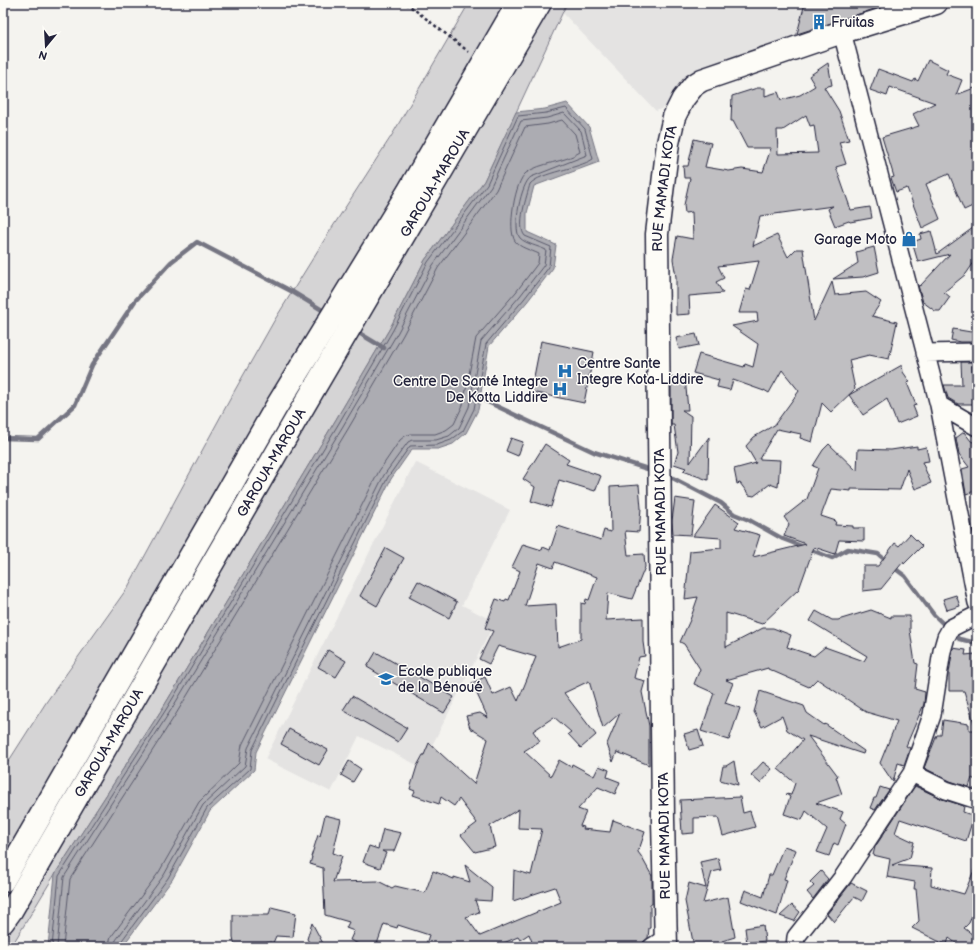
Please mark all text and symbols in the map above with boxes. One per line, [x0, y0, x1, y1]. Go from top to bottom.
building icon: Fruitas [810, 13, 828, 31]
place label: Fruitas [831, 14, 874, 31]
north arrow [26, 26, 66, 66]
text: N [37, 48, 49, 62]
street label: RUE MAMADI KOTA [649, 123, 681, 252]
street label: GAROUA-MAROUA [397, 125, 474, 240]
shop icon: Garage Moto [900, 230, 918, 248]
place label: Garage Moto [814, 231, 897, 248]
place label: Centre Sante Integre Kota-Liddire [577, 355, 704, 388]
hospital icon: Centre Sante Integre Kota-Liddire [556, 362, 574, 380]
place label: Centre De Santé Integre De Kotta Liddire [393, 373, 548, 406]
hospital icon: Centre De Santé Integre De Kotta Liddire [551, 380, 569, 398]
street label: GAROUA-MAROUA [233, 405, 310, 520]
street label: RUE MAMADI KOTA [651, 448, 670, 576]
place label: Ecole publique de la Bénoué [398, 663, 492, 696]
school or university icon: Ecole publique de la Bénoué [377, 670, 395, 688]
street label: GAROUA-MAROUA [71, 685, 147, 800]
street label: RUE MAMADI KOTA [655, 772, 674, 900]

